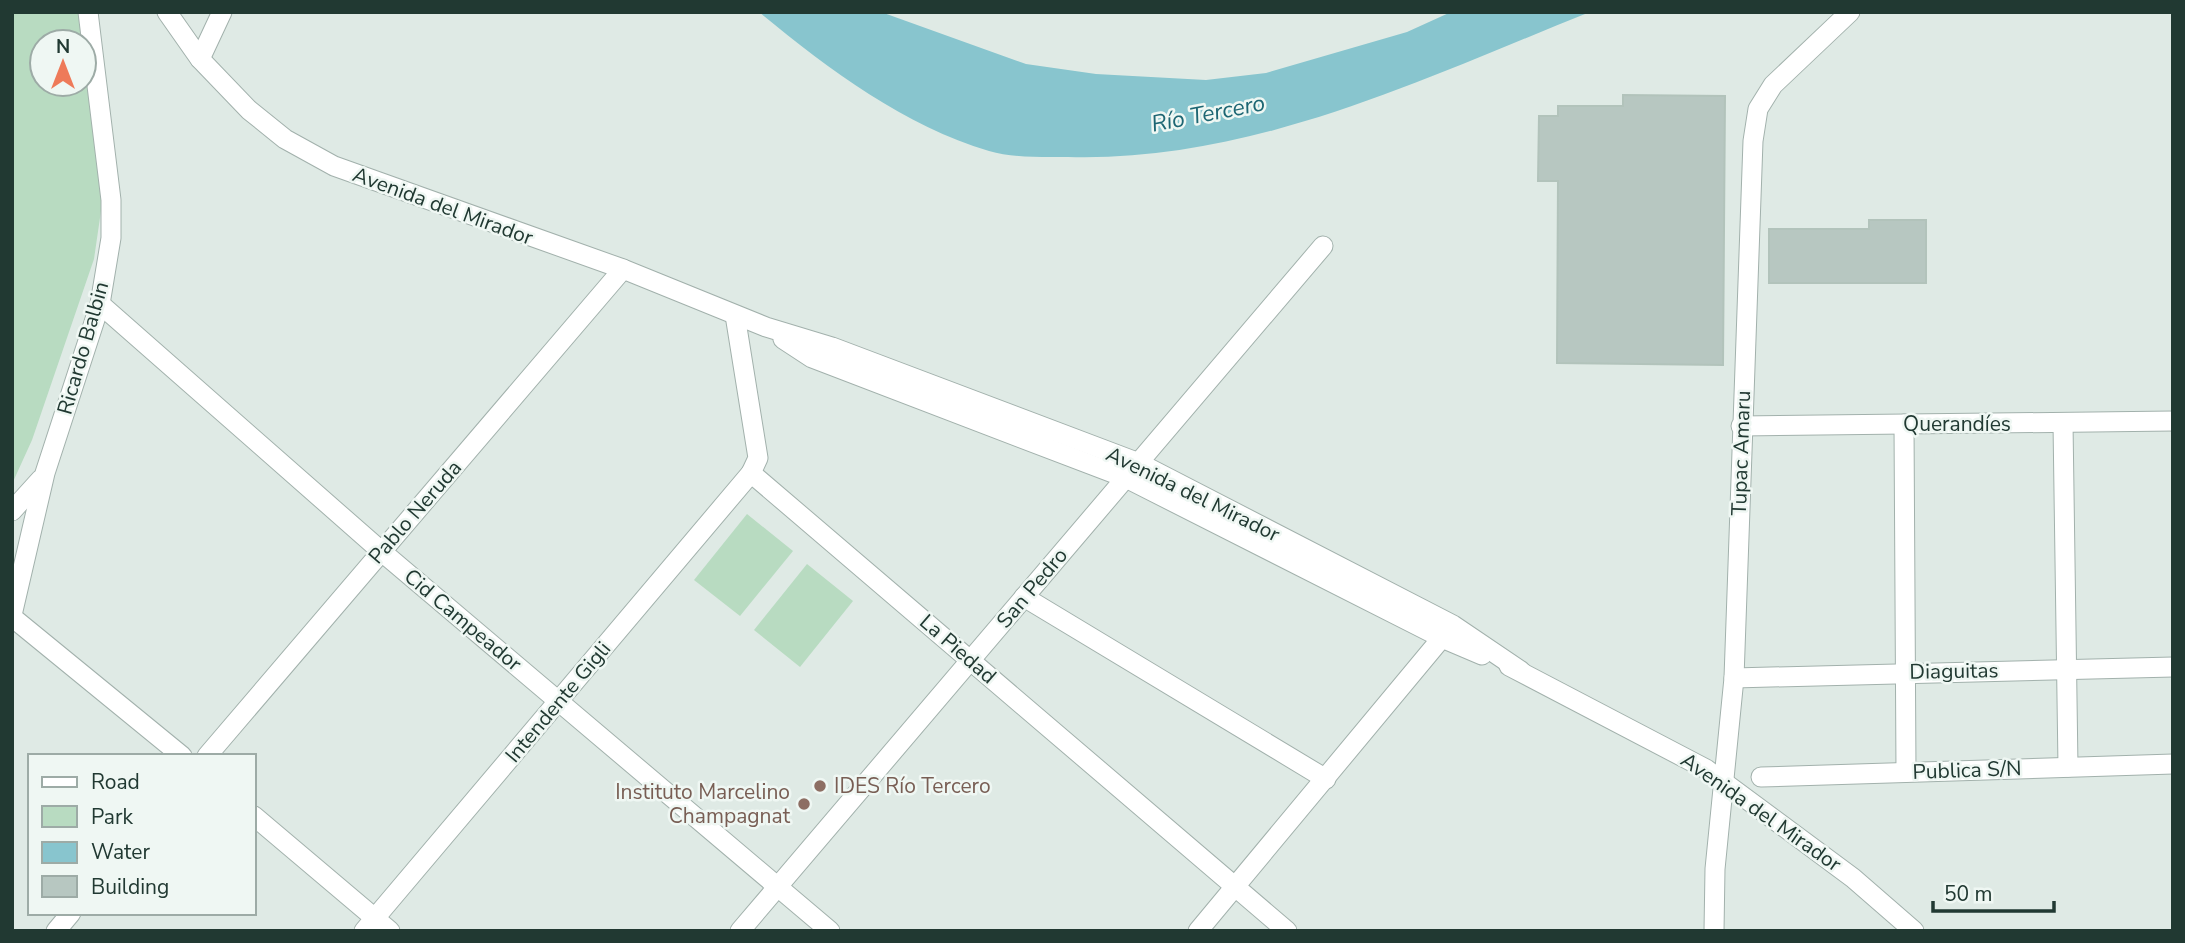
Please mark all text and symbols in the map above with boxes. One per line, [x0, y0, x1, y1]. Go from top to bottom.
north arrow [28, 28, 98, 98]
text: N [56, 34, 70, 60]
water label: Río Tercero [1149, 87, 1268, 140]
street label: Avenida del Mirador [349, 160, 538, 252]
street label: Ricardo Balbin [51, 278, 115, 418]
street label: Tupac Amaru [1725, 390, 1757, 516]
street label: Querandíes [1903, 410, 2011, 438]
street label: Avenida del Mirador [1101, 440, 1285, 548]
street label: Pablo Neruda [362, 454, 468, 570]
street label: San Pedro [990, 542, 1074, 634]
street label: Cid Campeador [398, 563, 528, 678]
street label: La Piedad [914, 608, 1002, 690]
street label: Intendente Gigli [499, 635, 617, 769]
street label: Diaguitas [1909, 656, 1999, 686]
street label: Avenida del Mirador [1675, 746, 1847, 878]
legend [28, 754, 256, 915]
street label: Publica S/N [1912, 754, 2022, 786]
text: Road [91, 768, 140, 796]
place label: IDES Río Tercero [834, 772, 991, 800]
place label: Instituto Marcelino Champagnat [615, 778, 791, 830]
marker: IDES Río Tercero [812, 778, 828, 794]
marker: Instituto Marcelino Champagnat [796, 796, 812, 812]
text: Park [91, 803, 133, 831]
text: Water [91, 838, 150, 866]
scale bar [1933, 870, 2054, 914]
text: Building [91, 873, 169, 901]
text: 50 m [1944, 880, 1993, 908]

